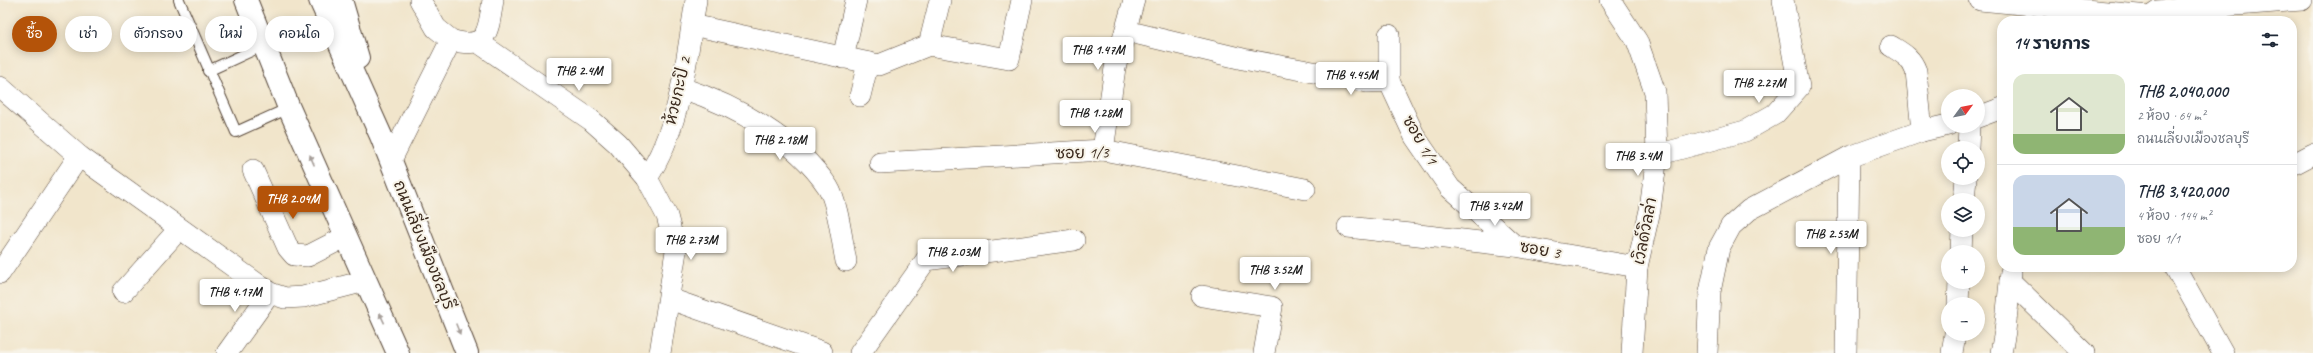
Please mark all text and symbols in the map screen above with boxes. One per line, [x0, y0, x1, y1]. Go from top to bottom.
chip: ซื้อ [12, 16, 57, 52]
chip: เช่า [65, 16, 112, 52]
chip: ตัวกรอง [120, 16, 197, 52]
chip: ใหม่ [205, 16, 257, 52]
chip: คอนโด [265, 16, 334, 52]
icon: filters [2259, 29, 2281, 51]
text: 14 รายการ [2013, 33, 2090, 54]
pin: THB 1.47M [1052, 37, 1144, 71]
text: THB 1.47M [1072, 42, 1124, 58]
street label: ห้วยกะปิ 2 [660, 53, 696, 127]
pin: THB 2.4M [538, 58, 620, 92]
pin: THB 4.45M [1305, 62, 1397, 96]
text: THB 2.4M [555, 63, 603, 79]
text: THB 4.45M [1325, 67, 1377, 83]
pin: THB 2.27M [1713, 70, 1805, 104]
text: THB 2.27M [1733, 75, 1785, 91]
text: THB 2,040,000 [2137, 81, 2228, 102]
north arrow [1941, 89, 1985, 133]
map controls [1941, 89, 1985, 341]
icon: home [2045, 90, 2093, 138]
pin: THB 1.28M [1049, 100, 1141, 134]
text: THB 1.28M [1069, 105, 1121, 121]
text: 2 ห้อง · 64 m² [2137, 108, 2205, 124]
street label: ซอย 1/1 [1398, 112, 1442, 169]
pin: THB 2.18M [734, 127, 826, 161]
text: ถนนเลี่ยงเมืองชลบุรี [2137, 131, 2249, 147]
text: THB 2.18M [754, 132, 806, 148]
button: locate [1941, 141, 1985, 185]
street label: ซอย 1/3 [1055, 143, 1111, 163]
pin: THB 3.4M [1597, 143, 1679, 177]
text: THB 3.4M [1614, 148, 1662, 164]
one-way arrow [309, 155, 315, 166]
street label: ถนนเลี่ยงเมืองชลบุรี [387, 175, 465, 314]
text: THB 3,420,000 [2137, 181, 2228, 202]
pin: THB 2.04M [247, 186, 339, 220]
text: THB 2.04M [267, 191, 319, 207]
icon: home [2045, 191, 2093, 239]
pin: THB 3.42M [1449, 193, 1541, 227]
button: layers [1941, 193, 1985, 237]
street label: เวิลด์วิลล่า [1627, 195, 1661, 266]
text: THB 3.42M [1469, 198, 1521, 214]
text: 4 ห้อง · 144 m² [2137, 208, 2211, 224]
pin: THB 2.53M [1785, 221, 1877, 255]
text: THB 2.53M [1805, 226, 1857, 242]
pin: THB 2.73M [645, 227, 737, 261]
text: ซอย 1/1 [2137, 231, 2180, 247]
text: THB 2.73M [665, 232, 717, 248]
street label: ซอย 3 [1518, 237, 1564, 264]
pin: THB 2.03M [907, 239, 999, 273]
text: THB 2.03M [927, 244, 979, 260]
button: + [1941, 245, 1985, 289]
pin: THB 3.52M [1229, 257, 1321, 291]
text: THB 3.52M [1249, 262, 1301, 278]
pin: THB 4.17M [189, 279, 281, 313]
text: THB 4.17M [209, 284, 261, 300]
button: − [1941, 297, 1985, 341]
one-way arrow [379, 312, 385, 323]
one-way arrow [455, 323, 461, 335]

